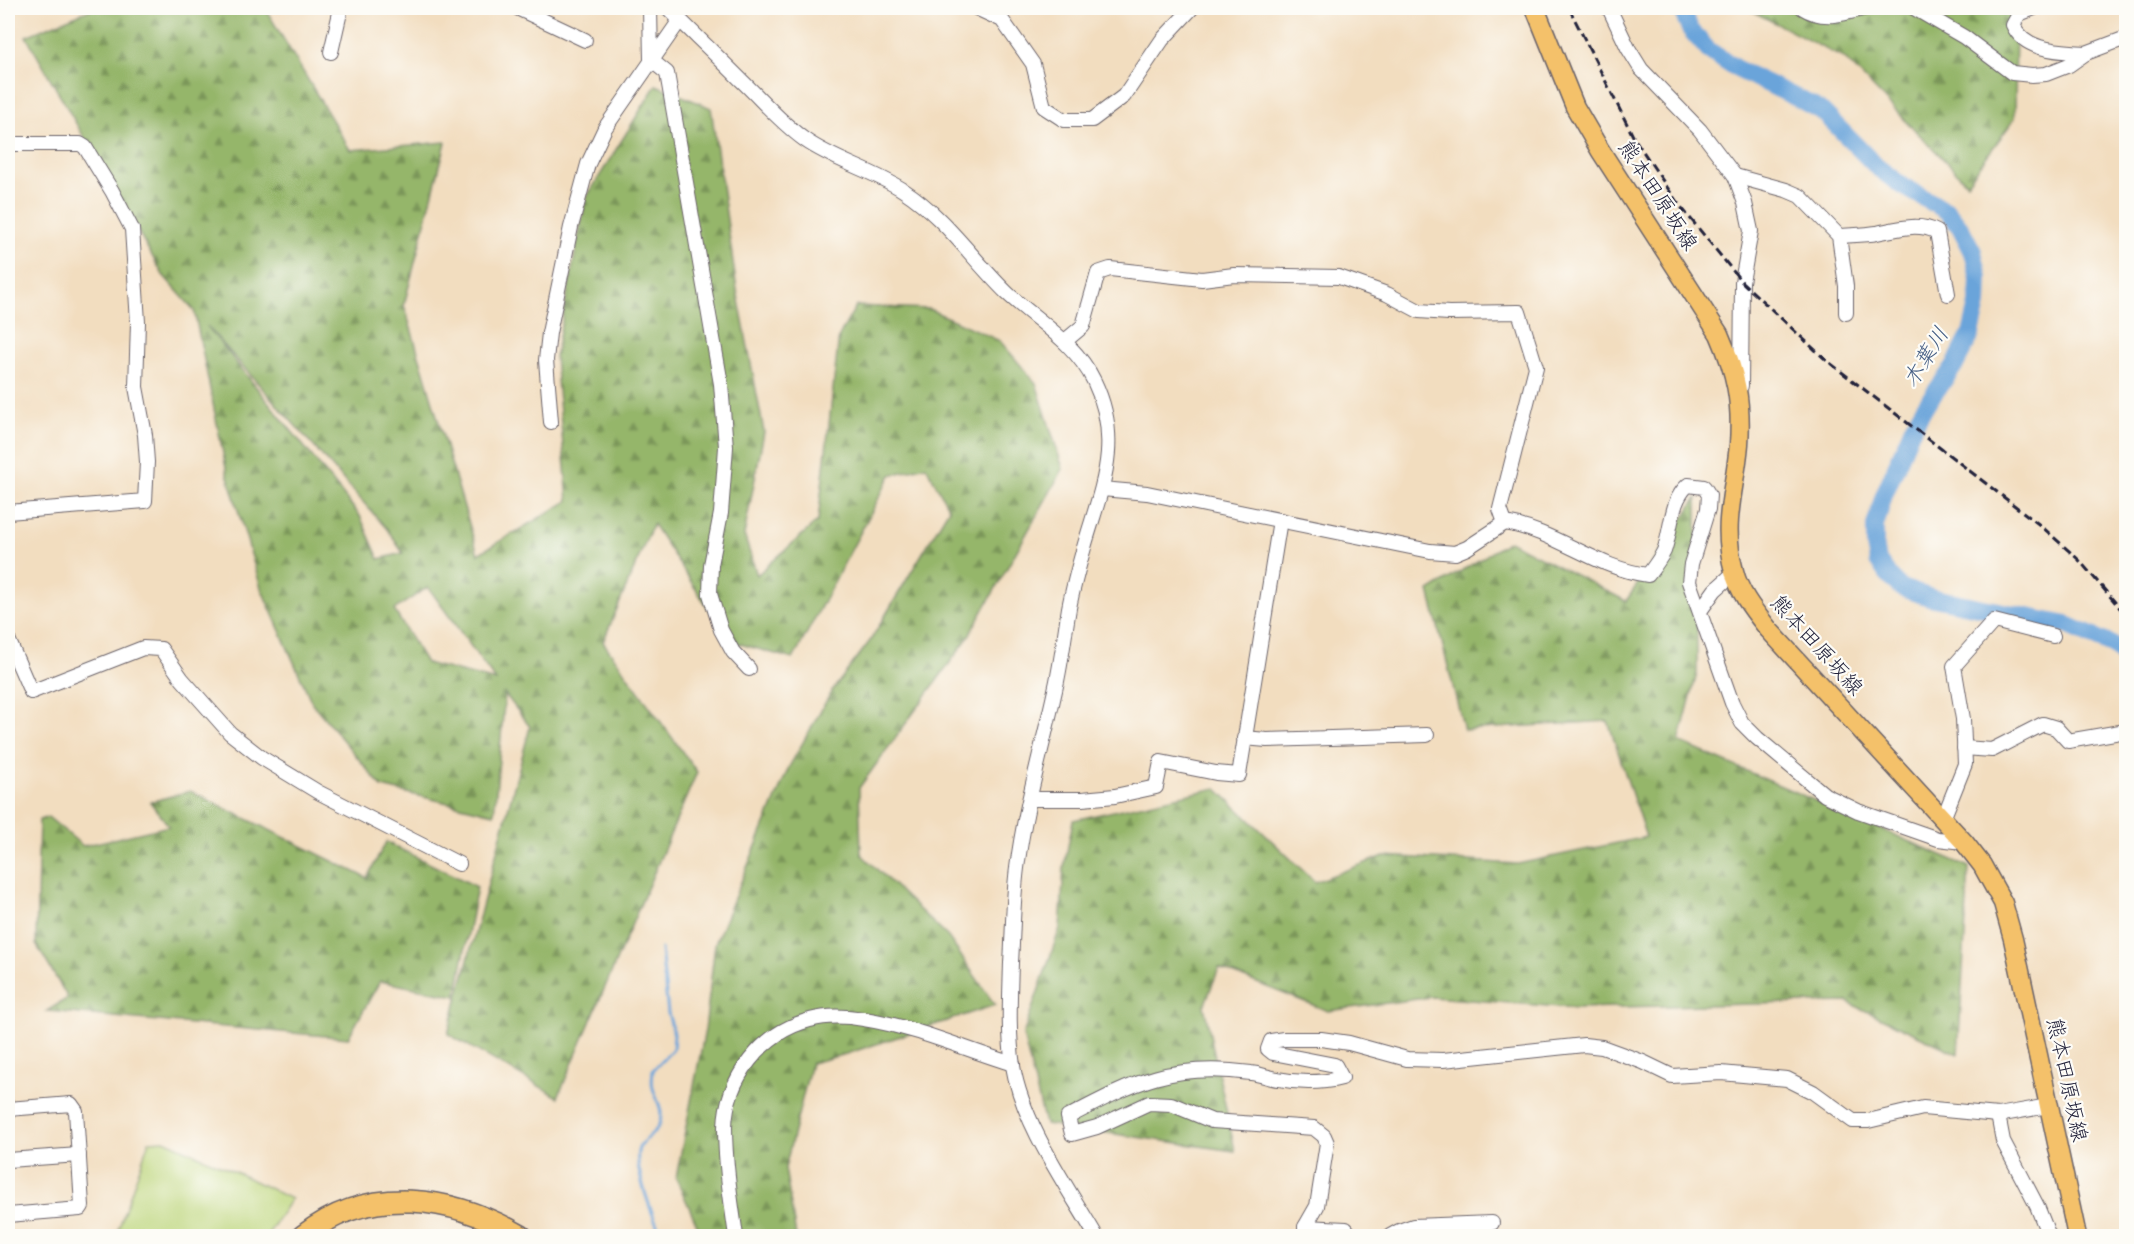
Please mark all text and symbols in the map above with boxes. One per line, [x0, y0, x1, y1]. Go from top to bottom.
street label: 熊本田原坂線 [1609, 134, 1705, 258]
water label: 木葉川 [1895, 321, 1959, 395]
street label: 熊本田原坂線 [1762, 588, 1870, 704]
street label: 熊本田原坂線 [2037, 1015, 2095, 1145]

